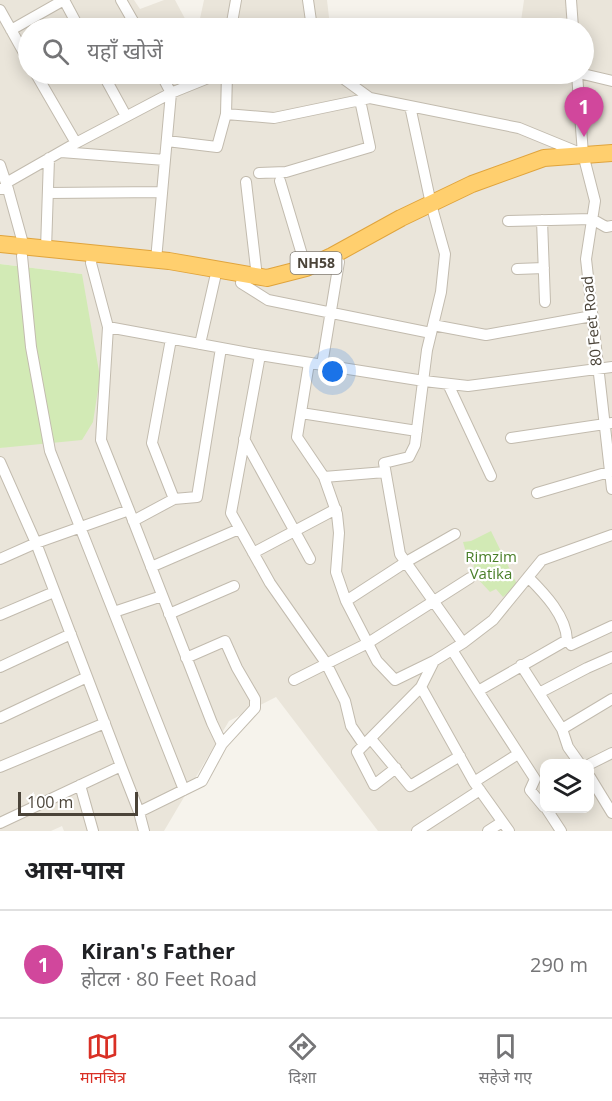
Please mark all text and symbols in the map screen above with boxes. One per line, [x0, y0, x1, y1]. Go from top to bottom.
search box [18, 18, 594, 84]
icon: search [39, 35, 72, 68]
text: यहाँ खोजें [87, 35, 163, 65]
pin: 1 [564, 88, 604, 137]
road number: NH58 [290, 252, 342, 274]
street label: 80 Feet Road [576, 275, 606, 367]
your location [318, 357, 347, 386]
park label: Rimzim Vatika [465, 546, 517, 583]
map controls [540, 759, 594, 813]
button: layers [540, 759, 594, 813]
scale bar [18, 789, 138, 816]
text: 100 m [27, 791, 73, 813]
text: आस-पास [24, 851, 124, 887]
text: Kiran's Father [81, 935, 235, 965]
text: 1 [38, 951, 49, 978]
text: 290 m [530, 951, 588, 978]
text: होटल · 80 Feet Road [81, 965, 257, 992]
tab: मानचित्र [80, 1030, 126, 1090]
tab: दिशा [286, 1030, 319, 1090]
tab: सहेजे गए [479, 1030, 532, 1090]

